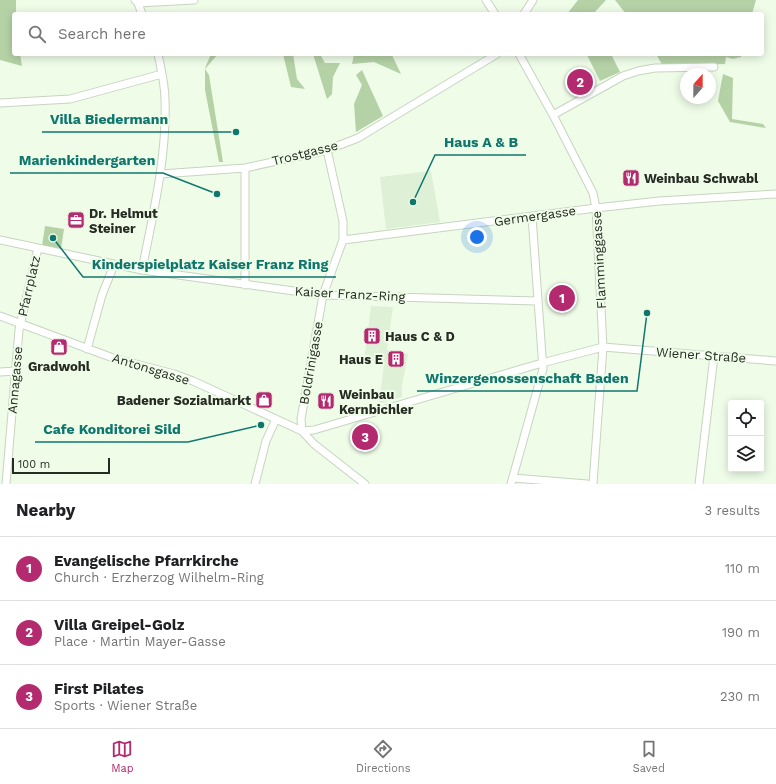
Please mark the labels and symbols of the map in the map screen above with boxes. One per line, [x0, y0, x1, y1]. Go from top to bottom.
pin: 2 [567, 67, 593, 97]
north arrow [680, 68, 716, 104]
callout: Villa Biedermann [42, 106, 176, 132]
text: Villa Biedermann [50, 111, 168, 127]
callout: Haus A & B [435, 129, 526, 155]
text: Haus A & B [444, 134, 518, 150]
street label: Trostgasse [270, 138, 340, 168]
callout: Marienkindergarten [10, 147, 163, 173]
text: Marienkindergarten [19, 152, 155, 168]
restaurant icon: Weinbau Schwabl [621, 168, 641, 188]
place label: Weinbau Schwabl [644, 171, 759, 186]
street label: Germergasse [493, 203, 577, 229]
place label: Dr. Helmut Steiner [89, 206, 158, 236]
office icon: Dr. Helmut Steiner [66, 210, 86, 230]
street label: Flamminggasse [589, 211, 609, 309]
your location [467, 227, 487, 247]
callout: Kinderspielplatz Kaiser Franz Ring [83, 251, 336, 277]
street label: Pfarrplatz [15, 254, 43, 318]
text: Kinderspielplatz Kaiser Franz Ring [92, 256, 328, 272]
pin: 1 [549, 283, 575, 313]
street label: Kaiser Franz-Ring [294, 284, 406, 304]
street label: Boldrinigasse [296, 320, 326, 406]
building icon: Haus C & D [362, 326, 382, 346]
place label: Haus C & D [385, 329, 455, 344]
shop icon: Gradwohl [49, 337, 69, 357]
street label: Wiener Straße [655, 344, 747, 366]
street label: Annagasse [5, 346, 25, 414]
building icon: Haus E [386, 349, 406, 369]
street label: Antonsgasse [110, 350, 192, 388]
place label: Haus E [339, 352, 383, 367]
place label: Gradwohl [28, 359, 91, 374]
callout: Winzergenossenschaft Baden [417, 365, 637, 391]
text: Winzergenossenschaft Baden [425, 370, 629, 386]
place label: Weinbau Kernbichler [339, 387, 414, 417]
shop icon: Badener Sozialmarkt [254, 390, 274, 410]
restaurant icon: Weinbau Kernbichler [316, 391, 336, 411]
place label: Badener Sozialmarkt [117, 393, 251, 408]
callout: Cafe Konditorei Sild [35, 416, 188, 442]
text: Cafe Konditorei Sild [43, 421, 181, 437]
pin: 3 [352, 422, 378, 452]
scale bar [12, 456, 110, 475]

